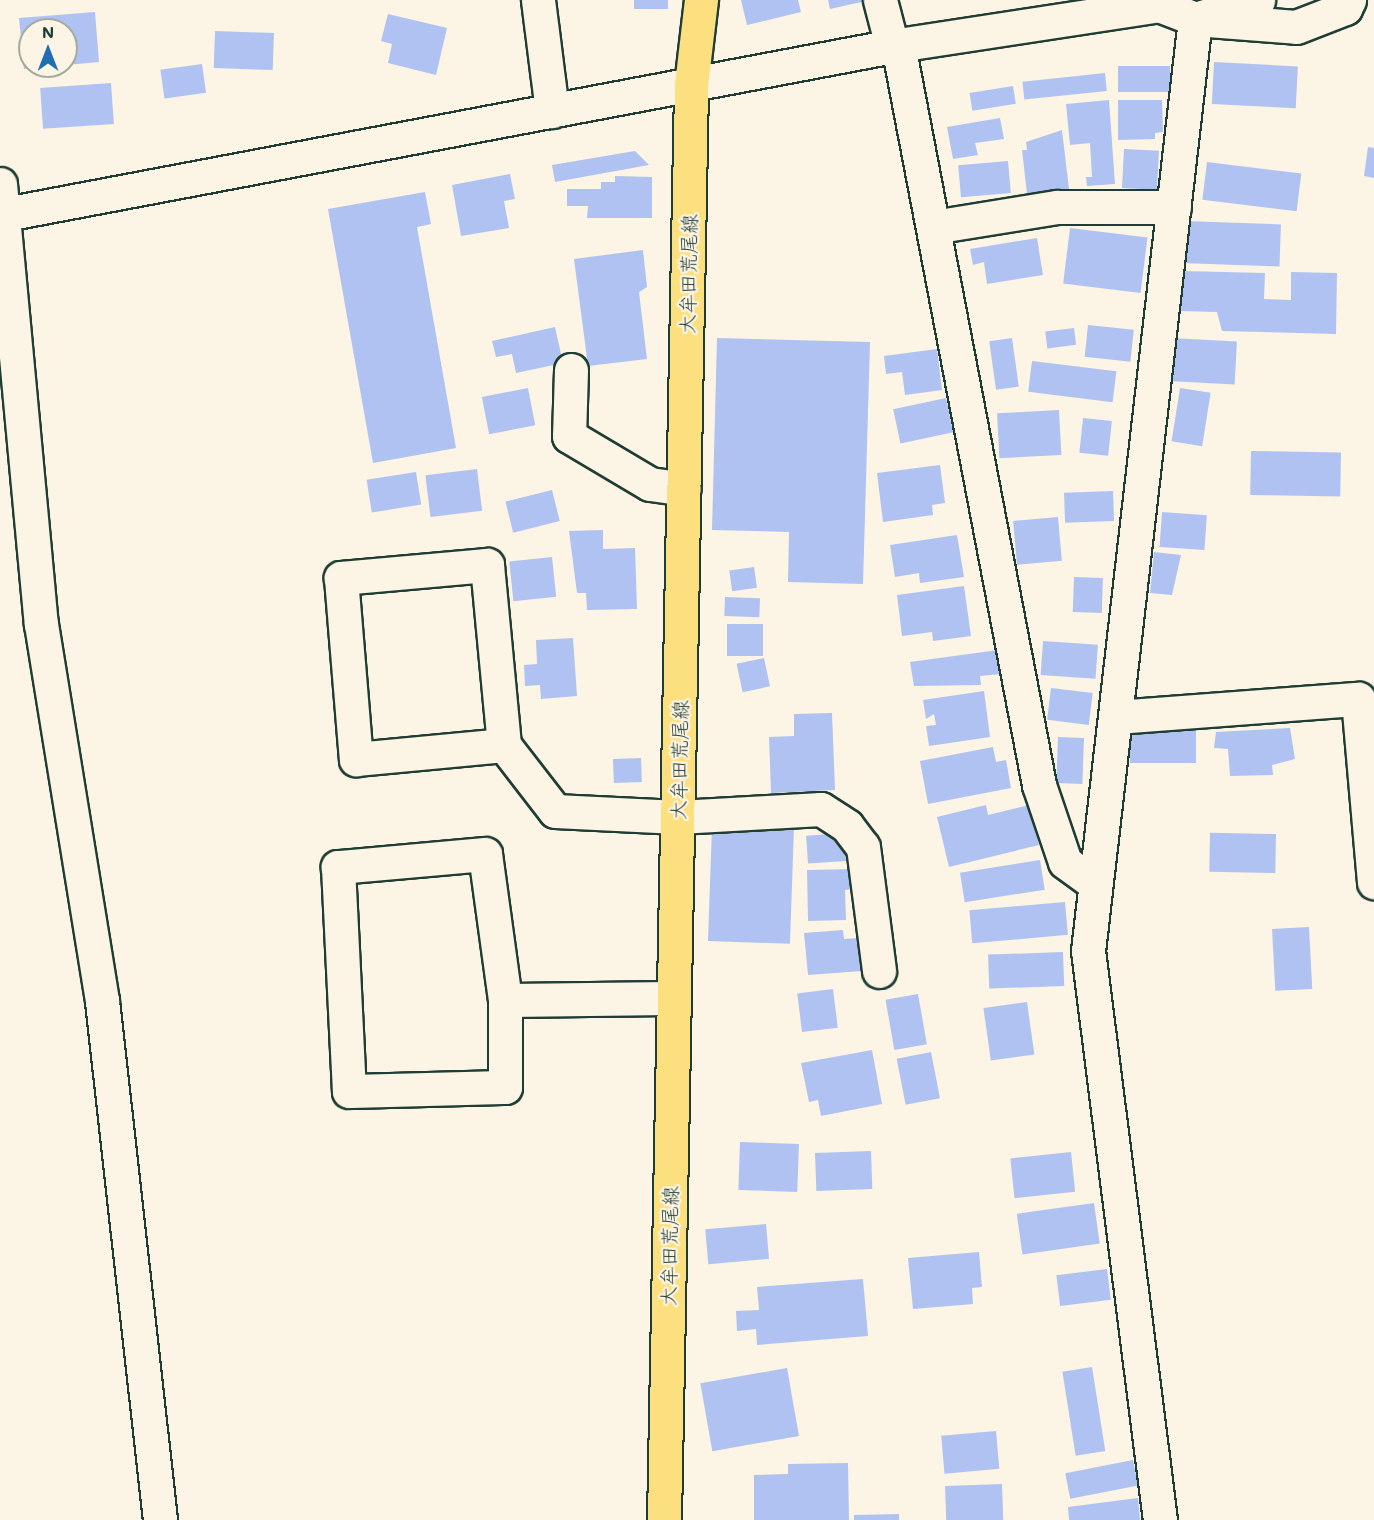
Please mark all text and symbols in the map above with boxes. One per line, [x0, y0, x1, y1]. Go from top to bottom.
north arrow [18, 18, 78, 78]
text: N [42, 21, 54, 42]
street label: 大牟田荒尾線 [675, 214, 701, 334]
street label: 大牟田荒尾線 [666, 700, 692, 820]
street label: 大牟田荒尾線 [656, 1186, 682, 1306]

